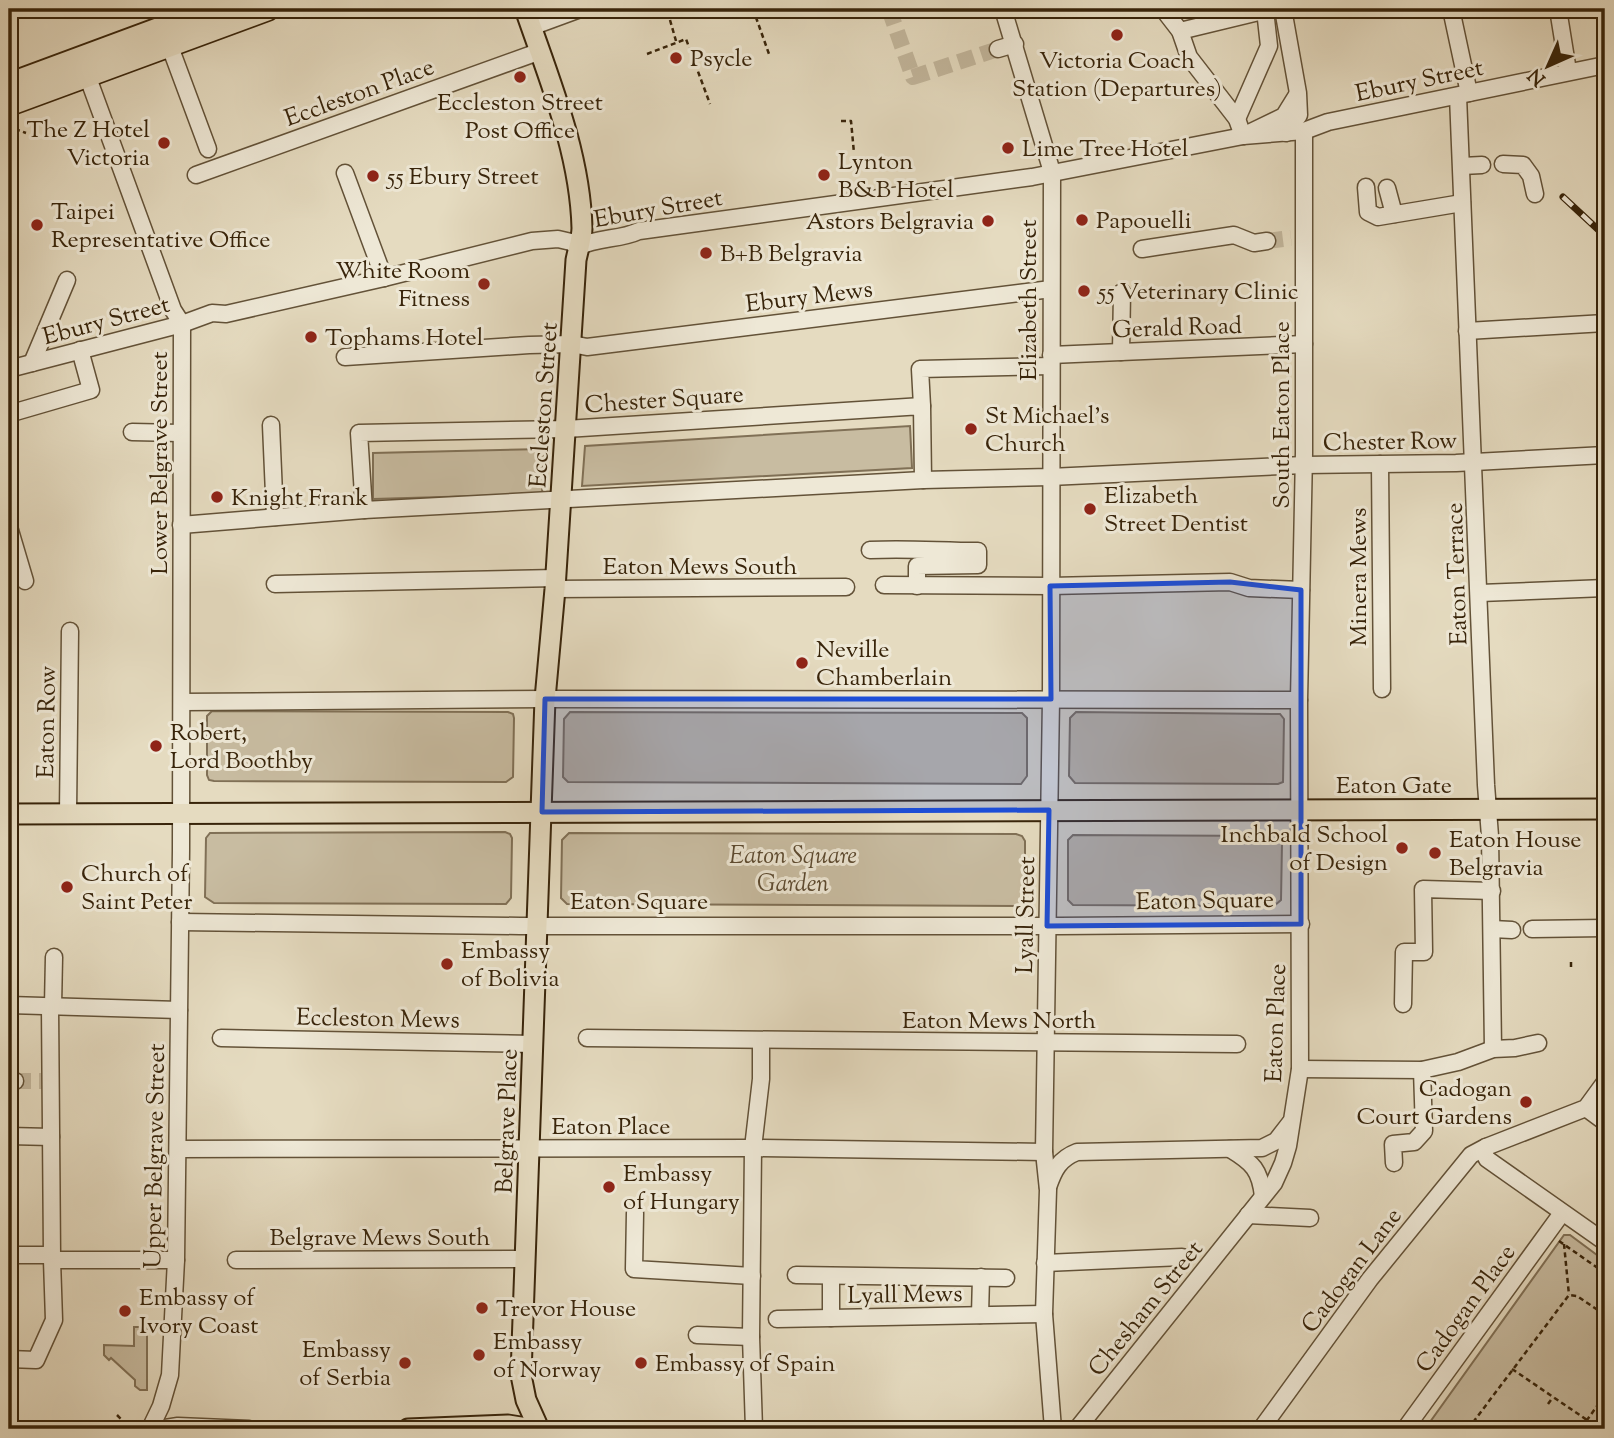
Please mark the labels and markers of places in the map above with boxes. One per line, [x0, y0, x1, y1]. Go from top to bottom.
marker: Victoria Coach Station (Departures) [1109, 27, 1125, 43]
place label: Psycle [690, 43, 753, 77]
place label: Victoria Coach Station (Departures) [1012, 45, 1222, 107]
marker: Psycle [668, 50, 684, 66]
marker: Eccleston Street Post Office [512, 69, 528, 85]
place label: Eccleston Street Post Office [437, 87, 603, 149]
place label: The Z Hotel Victoria [26, 114, 150, 176]
place label: Lime Tree Hotel [1022, 133, 1189, 167]
marker: The Z Hotel Victoria [156, 135, 172, 151]
marker: Lime Tree Hotel [1000, 140, 1016, 156]
place label: Lynton B&B Hotel [838, 146, 954, 208]
place label: 55 Ebury Street [385, 161, 539, 195]
marker: Lynton B&B Hotel [816, 167, 832, 183]
marker: 55 Ebury Street [365, 168, 381, 184]
place label: Taipei Representative Office [51, 196, 270, 258]
place label: Papouelli [1096, 205, 1192, 239]
place label: Astors Belgravia [806, 206, 974, 240]
marker: Papouelli [1074, 212, 1090, 228]
marker: Astors Belgravia [980, 213, 996, 229]
marker: Taipei Representative Office [29, 217, 45, 233]
place label: B+B Belgravia [720, 238, 863, 272]
marker: B+B Belgravia [698, 245, 714, 261]
place label: White Room Fitness [335, 255, 470, 317]
marker: White Room Fitness [476, 276, 492, 292]
place label: 55 Veterinary Clinic [1096, 276, 1299, 310]
marker: 55 Veterinary Clinic [1076, 283, 1092, 299]
place label: Tophams Hotel [325, 322, 484, 356]
marker: Tophams Hotel [303, 329, 319, 345]
place label: St Michael's Church [985, 400, 1110, 462]
marker: St Michael's Church [963, 421, 979, 437]
place label: Elizabeth Street Dentist [1104, 480, 1248, 542]
place label: Knight Frank [231, 482, 368, 516]
marker: Knight Frank [209, 489, 225, 505]
marker: Elizabeth Street Dentist [1082, 501, 1098, 517]
place label: Neville Chamberlain [816, 634, 952, 696]
marker: Neville Chamberlain [794, 655, 810, 671]
place label: Robert, Lord Boothby [170, 717, 313, 779]
marker: Robert, Lord Boothby [148, 738, 164, 754]
place label: Inchbald School of Design [1221, 819, 1388, 881]
place label: Eaton House Belgravia [1449, 824, 1582, 886]
marker: Inchbald School of Design [1394, 840, 1410, 856]
marker: Eaton House Belgravia [1427, 845, 1443, 861]
place label: Church of Saint Peter [81, 858, 192, 920]
marker: Church of Saint Peter [59, 879, 75, 895]
place label: Embassy of Bolivia [461, 935, 559, 997]
marker: Embassy of Bolivia [439, 956, 455, 972]
place label: Cadogan Court Gardens [1357, 1073, 1512, 1135]
marker: Cadogan Court Gardens [1518, 1094, 1534, 1110]
place label: Embassy of Hungary [623, 1158, 740, 1220]
marker: Embassy of Hungary [601, 1179, 617, 1195]
place label: Embassy of Ivory Coast [139, 1282, 258, 1344]
place label: Trevor House [496, 1293, 636, 1327]
marker: Trevor House [474, 1300, 490, 1316]
marker: Embassy of Ivory Coast [117, 1303, 133, 1319]
place label: Embassy of Norway [493, 1326, 601, 1388]
place label: Embassy of Serbia [299, 1334, 391, 1396]
marker: Embassy of Norway [471, 1347, 487, 1363]
place label: Embassy of Spain [655, 1348, 835, 1382]
marker: Embassy of Serbia [397, 1355, 413, 1371]
marker: Embassy of Spain [633, 1355, 649, 1371]

